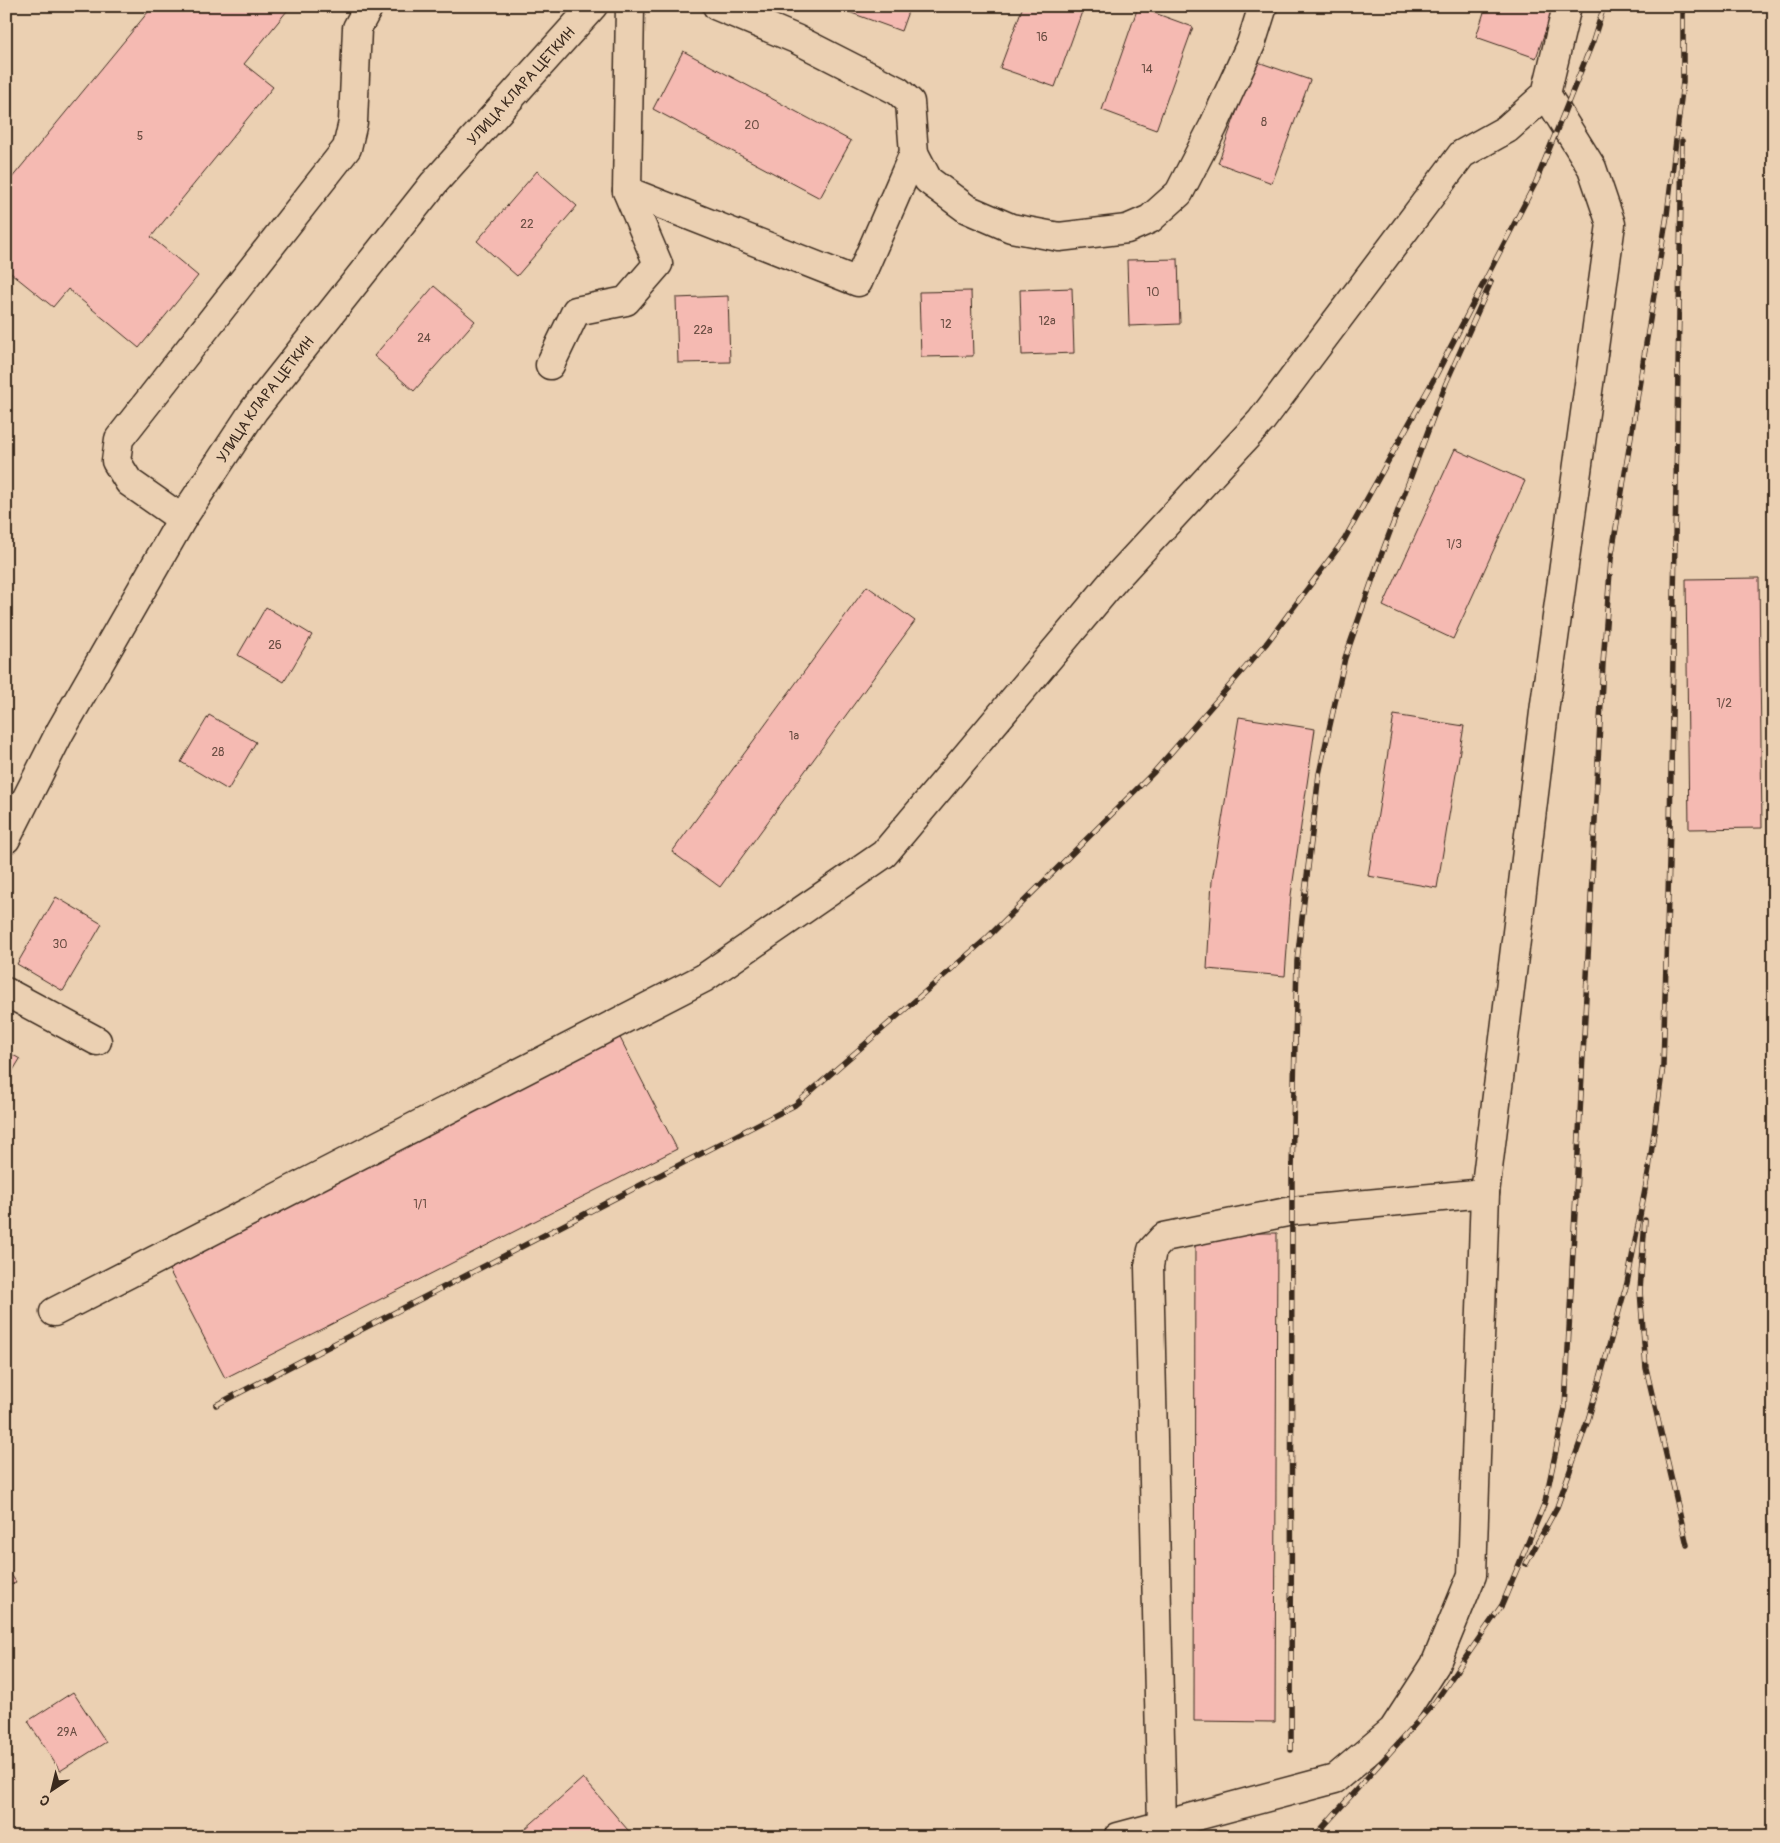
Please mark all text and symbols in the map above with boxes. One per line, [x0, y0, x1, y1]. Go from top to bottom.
street label: УЛИЦА КЛАРА ЦЕТКИН [463, 23, 579, 149]
house number: 16 [1036, 30, 1048, 45]
house number: 14 [1141, 62, 1153, 77]
house number: 8 [1261, 115, 1267, 130]
house number: 20 [745, 118, 759, 133]
house number: 5 [137, 129, 143, 144]
house number: 22 [520, 217, 534, 232]
house number: 10 [1147, 285, 1159, 300]
house number: 12а [1039, 314, 1056, 329]
house number: 12 [940, 317, 952, 332]
house number: 22а [694, 323, 713, 338]
house number: 24 [417, 331, 431, 346]
street label: УЛИЦА КЛАРА ЦЕТКИН [212, 333, 318, 466]
house number: 1/3 [1446, 537, 1462, 552]
house number: 26 [268, 638, 282, 653]
house number: 1/2 [1716, 696, 1732, 711]
house number: 1а [789, 729, 800, 744]
house number: 28 [212, 745, 224, 760]
house number: 30 [53, 937, 67, 952]
house number: 1/1 [413, 1197, 427, 1212]
house number: 29А [57, 1725, 78, 1740]
north arrow [28, 1766, 78, 1816]
text: С [36, 1791, 53, 1810]

